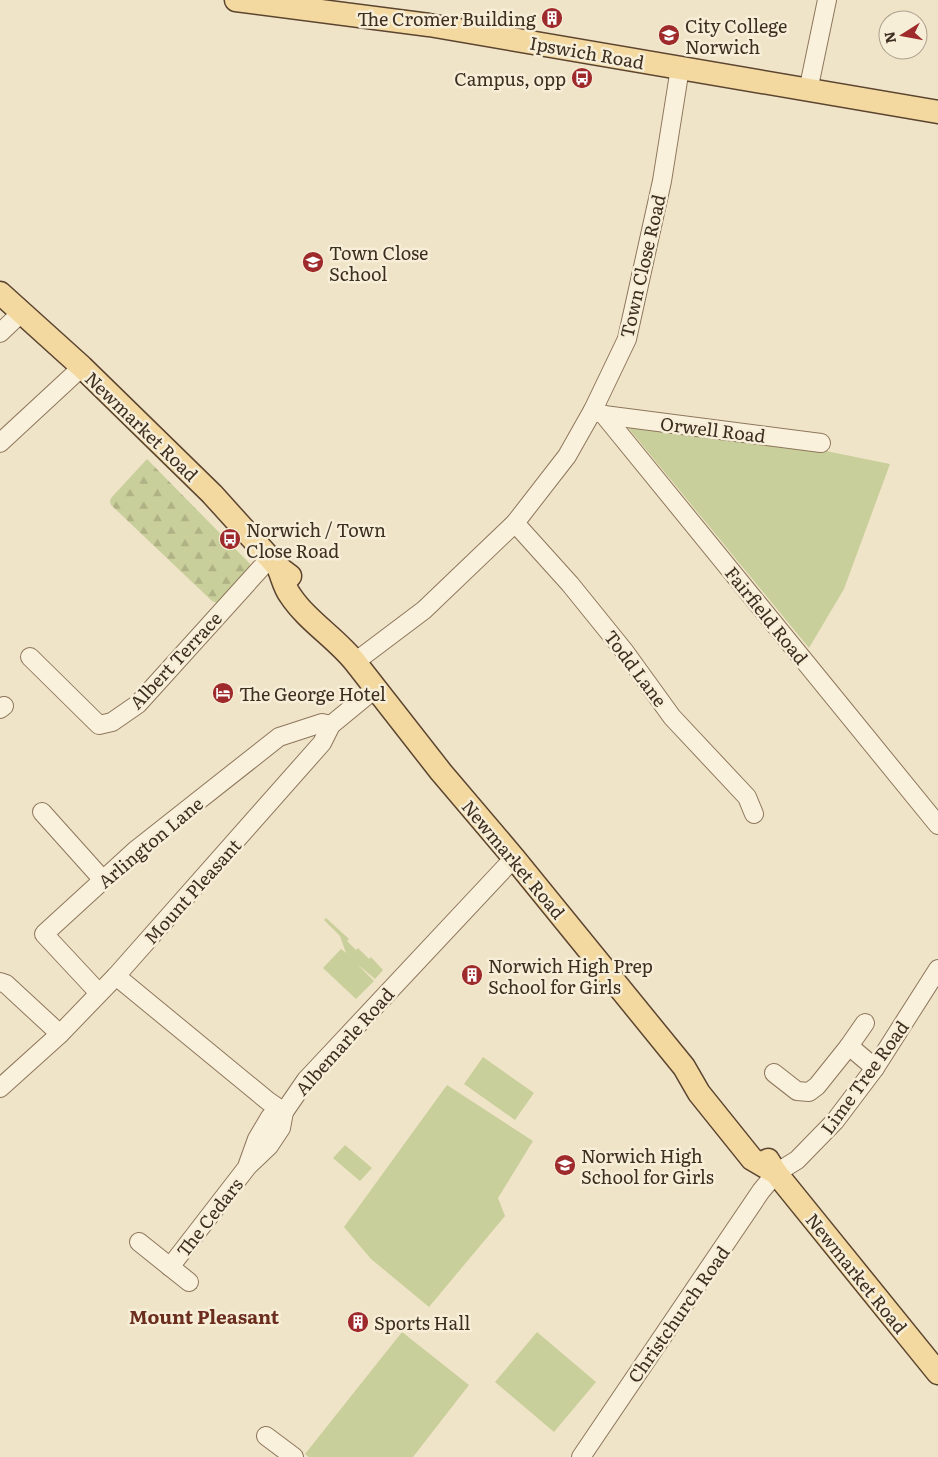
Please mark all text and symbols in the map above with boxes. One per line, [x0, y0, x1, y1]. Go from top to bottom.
place label: The Cromer Building [357, 5, 537, 32]
building icon: The Cromer Building [540, 6, 564, 30]
north arrow [878, 10, 928, 60]
place label: City College Norwich [685, 12, 787, 60]
school or university icon: City College Norwich [657, 23, 681, 47]
street label: Ipswich Road [528, 29, 646, 75]
text: N [878, 30, 900, 45]
place label: Campus, opp [454, 65, 566, 92]
bus stop icon: Campus, opp [570, 66, 594, 90]
street label: Town Close Road [612, 192, 672, 340]
place label: Town Close School [329, 239, 428, 287]
school or university icon: Town Close School [301, 250, 325, 274]
street label: Newmarket Road [79, 365, 205, 487]
street label: Orwell Road [659, 409, 767, 449]
place label: Norwich / Town Close Road [246, 516, 386, 564]
bus stop icon: Norwich / Town Close Road [218, 527, 242, 551]
street label: Fairfield Road [719, 560, 815, 670]
street label: Albert Terrace [123, 605, 227, 715]
street label: Todd Lane [598, 624, 674, 712]
place label: The George Hotel [239, 680, 386, 707]
hotel icon: The George Hotel [211, 681, 235, 705]
street label: Arlington Lane [91, 790, 209, 894]
street label: Newmarket Road [456, 794, 572, 924]
street label: Mount Pleasant [137, 832, 247, 950]
place label: Norwich High Prep School for Girls [488, 952, 653, 1000]
building icon: Norwich High Prep School for Girls [460, 963, 484, 987]
street label: Albemarle Road [288, 981, 400, 1101]
street label: Lime Tree Road [813, 1015, 915, 1139]
place label: Norwich High School for Girls [581, 1142, 714, 1190]
school or university icon: Norwich High School for Girls [553, 1153, 577, 1177]
street label: The Cedars [169, 1172, 249, 1262]
street label: Newmarket Road [800, 1207, 914, 1339]
street label: Christchurch Road [621, 1240, 735, 1388]
district label: Mount Pleasant [129, 1302, 280, 1330]
place label: Sports Hall [374, 1309, 470, 1336]
building icon: Sports Hall [346, 1310, 370, 1334]

